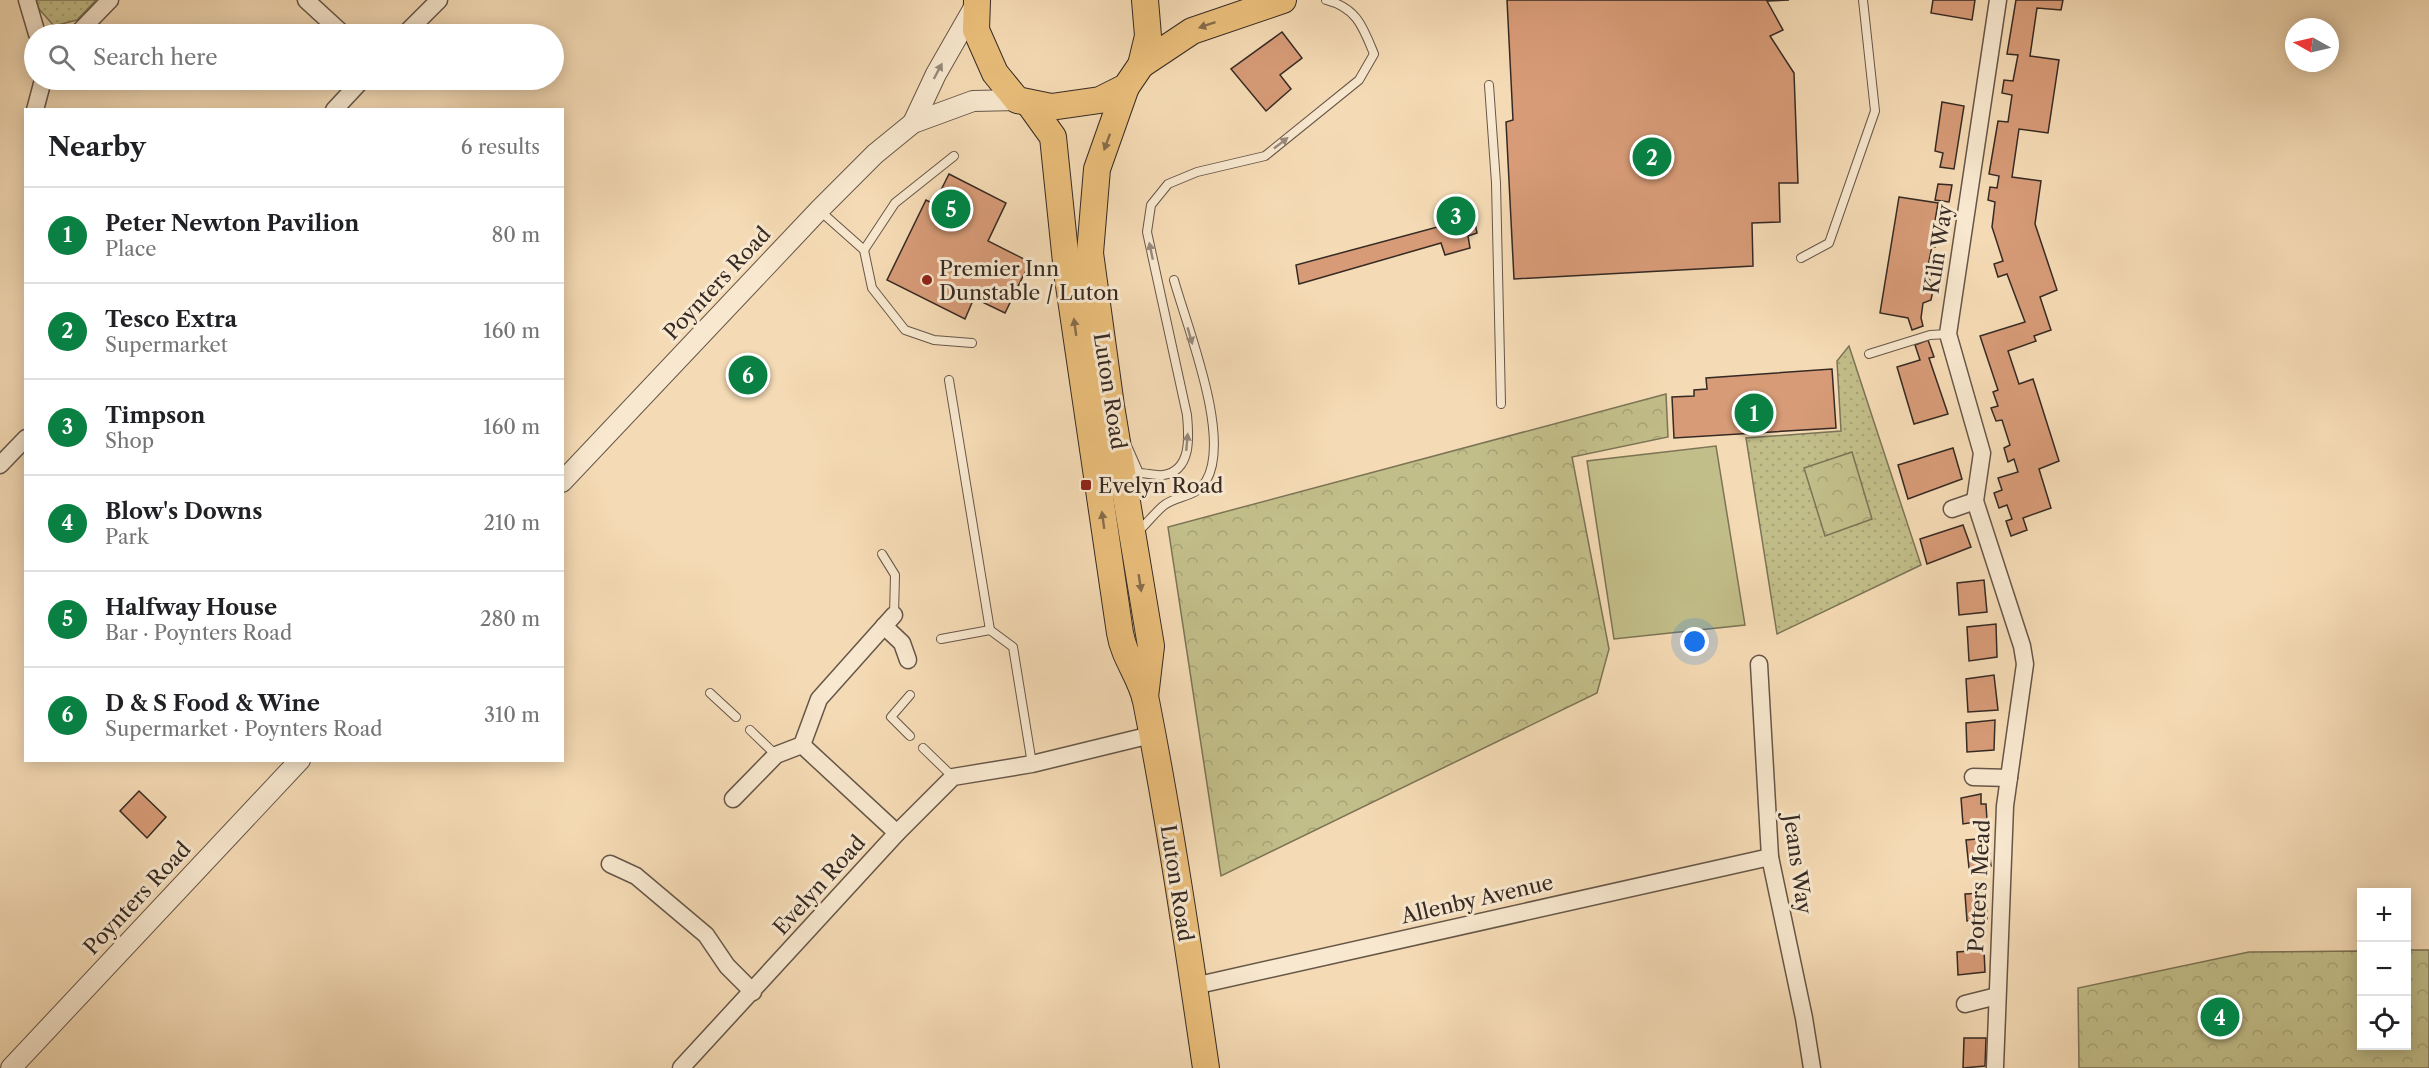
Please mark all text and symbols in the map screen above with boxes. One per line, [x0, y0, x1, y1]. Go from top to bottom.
north arrow [2285, 18, 2339, 72]
one-way arrow [1198, 21, 1216, 31]
search box [24, 24, 564, 90]
icon: search [45, 41, 78, 74]
text: Search here [93, 44, 218, 71]
one-way arrow [933, 62, 943, 79]
text: Nearby [48, 131, 146, 163]
one-way arrow [1101, 133, 1111, 151]
pin: 2 [1632, 134, 1672, 180]
text: 6 results [461, 135, 540, 159]
one-way arrow [1273, 138, 1288, 150]
pin: 5 [932, 186, 970, 232]
pin: 3 [1436, 194, 1476, 238]
street label: Kiln Way [1919, 202, 1957, 296]
text: Peter Newton Pavilion [105, 210, 359, 237]
street label: Poynters Road [658, 221, 776, 345]
text: 1 [63, 223, 72, 247]
text: 80 m [492, 223, 540, 247]
text: Place [105, 237, 156, 261]
one-way arrow [1146, 242, 1156, 260]
place label: Premier Inn Dunstable / Luton [939, 256, 1119, 305]
marker: Premier Inn Dunstable / Luton [920, 273, 934, 287]
text: Tesco Extra [105, 306, 237, 333]
one-way arrow [1071, 317, 1080, 336]
text: 2 [62, 319, 73, 343]
text: 160 m [483, 319, 540, 343]
one-way arrow [1186, 327, 1195, 345]
street label: Luton Road [1088, 331, 1132, 451]
text: Supermarket [105, 333, 228, 357]
pin: 6 [728, 352, 768, 398]
pin: 1 [1734, 390, 1774, 436]
text: Timpson [105, 402, 205, 429]
text: 3 [62, 415, 73, 439]
text: 160 m [483, 415, 540, 439]
text: Shop [105, 429, 154, 453]
one-way arrow [1183, 432, 1192, 451]
place label: Evelyn Road [1098, 473, 1224, 498]
marker: Evelyn Road [1079, 478, 1093, 492]
text: Blow's Downs [105, 498, 262, 525]
one-way arrow [1099, 510, 1108, 529]
text: 4 [62, 511, 73, 535]
text: 210 m [483, 511, 540, 535]
text: Park [105, 525, 148, 549]
one-way arrow [1136, 574, 1145, 593]
text: Halfway House [105, 594, 277, 621]
text: 5 [62, 607, 73, 631]
text: 280 m [480, 607, 540, 631]
text: Bar · Poynters Road [105, 621, 292, 645]
your location [1680, 627, 1709, 656]
text: D & S Food & Wine [105, 690, 320, 717]
text: 6 [62, 703, 73, 727]
text: 310 m [484, 703, 540, 727]
text: Supermarket · Poynters Road [105, 717, 382, 741]
street label: Jeans Way [1778, 810, 1817, 916]
street label: Potters Mead [1963, 819, 1995, 953]
street label: Luton Road [1155, 823, 1199, 943]
street label: Evelyn Road [768, 830, 870, 940]
street label: Poynters Road [78, 836, 196, 960]
street label: Allenby Avenue [1397, 869, 1556, 929]
map controls [2357, 888, 2411, 1050]
button: + [2357, 888, 2411, 942]
button: − [2357, 942, 2411, 996]
pin: 4 [2200, 994, 2240, 1040]
button: locate [2357, 996, 2411, 1050]

